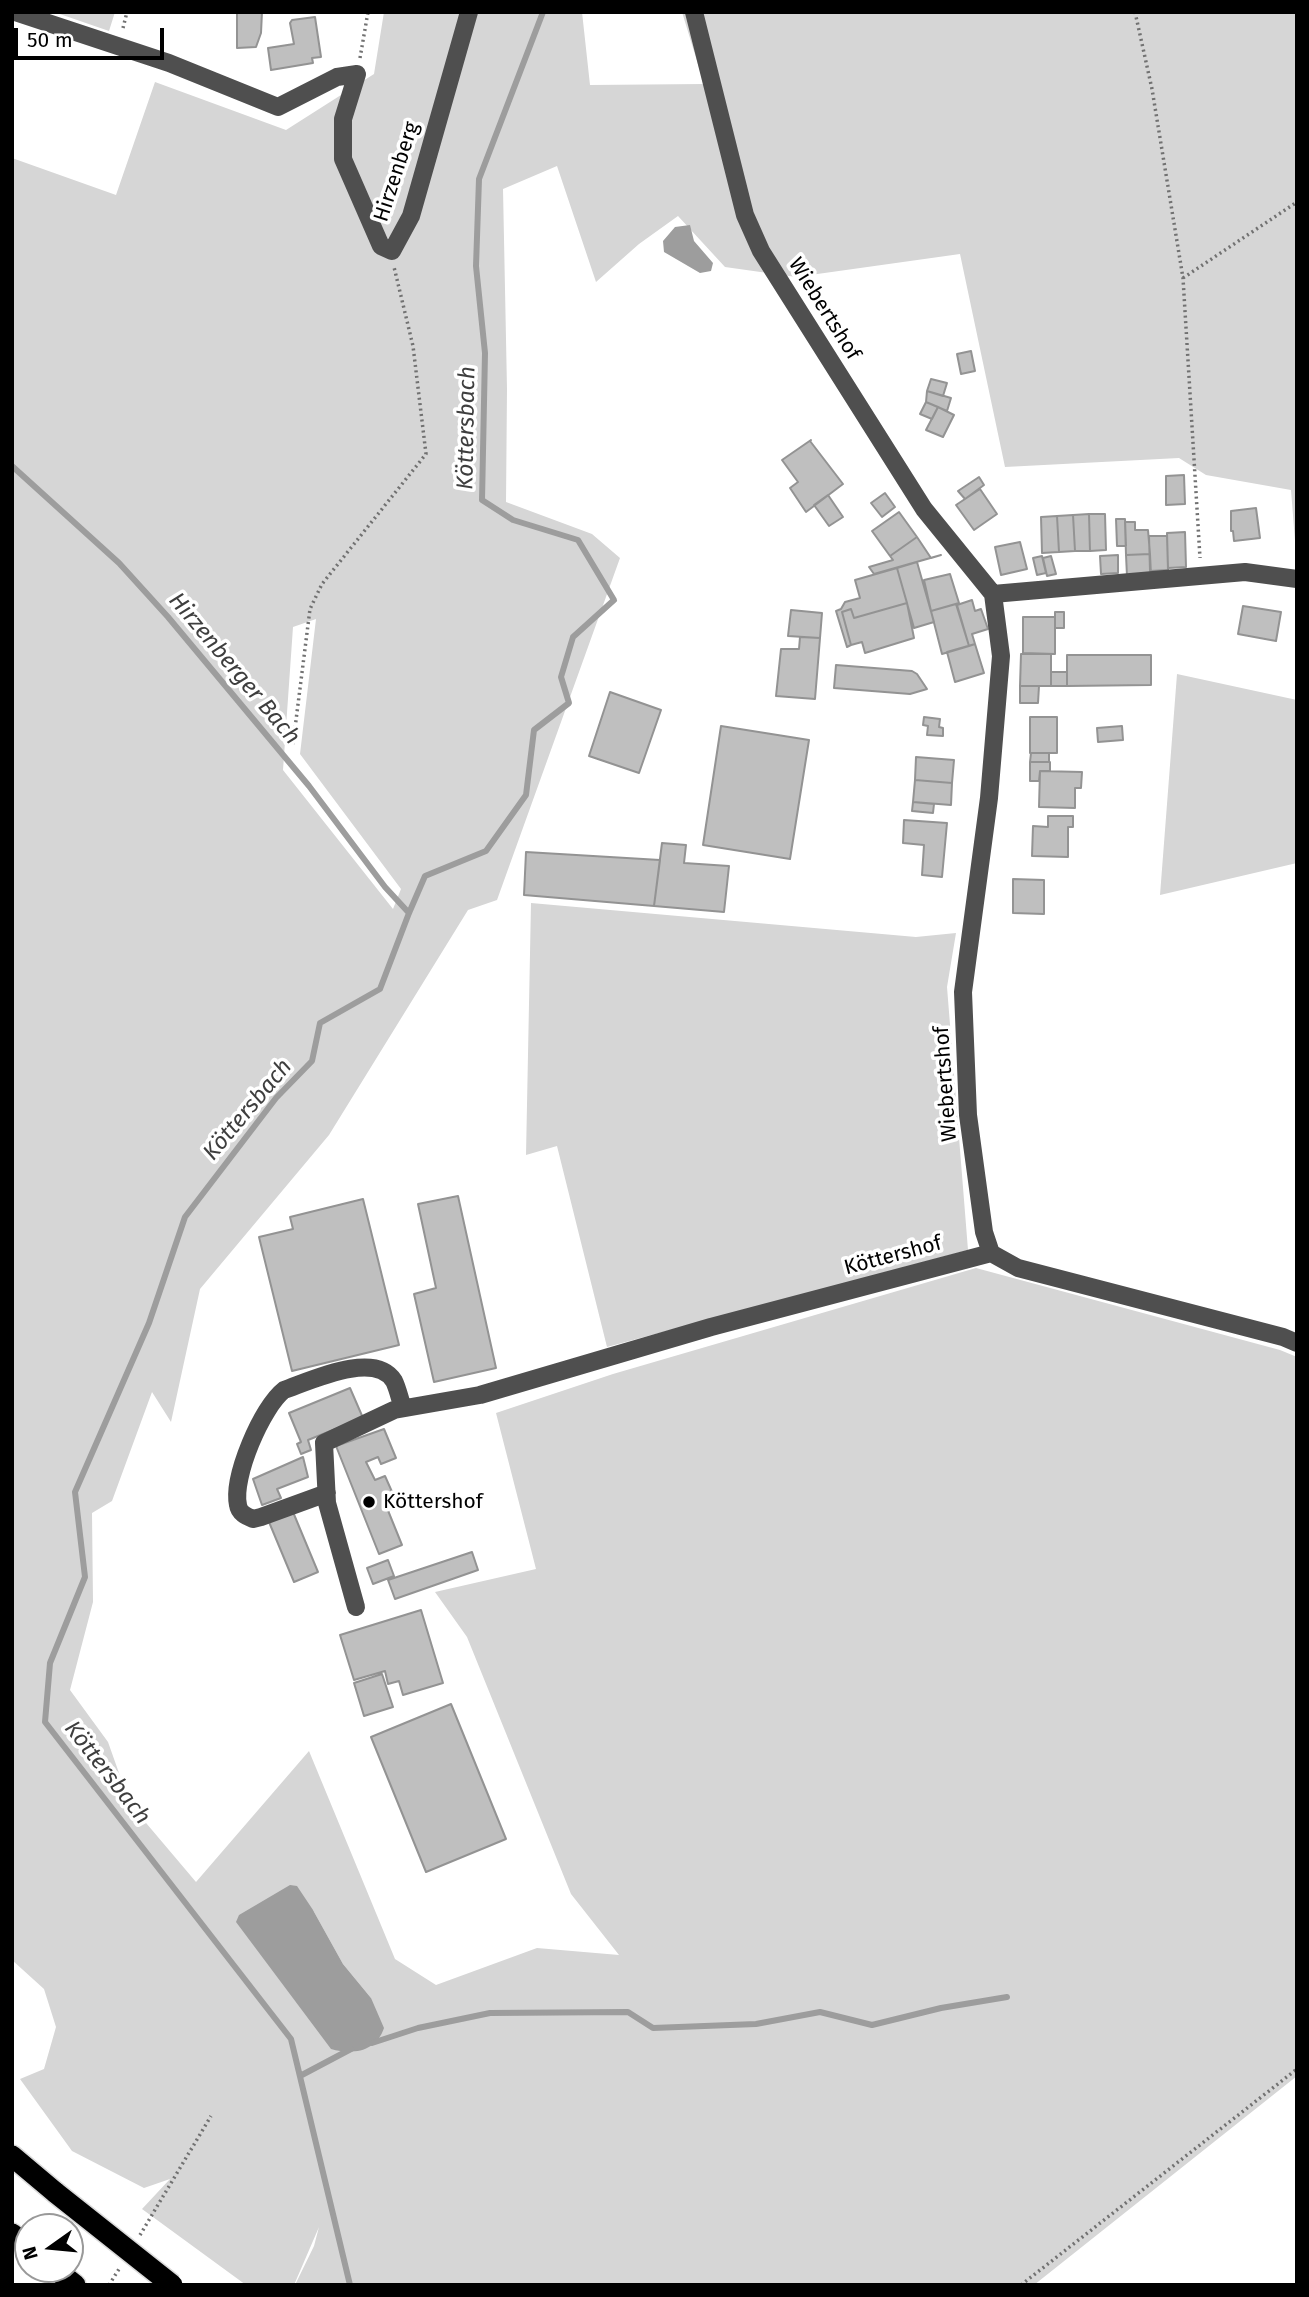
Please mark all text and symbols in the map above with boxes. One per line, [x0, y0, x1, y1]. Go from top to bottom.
scale bar [18, 14, 168, 58]
text: 50 m [27, 27, 73, 53]
street label: Hirzenberg [369, 119, 425, 225]
street label: Wiebertshof [783, 253, 865, 365]
water label: Köttersbach [452, 366, 482, 490]
water label: Hirzenberger Bach [162, 587, 306, 751]
street label: Wiebertshof [929, 1025, 963, 1143]
water label: Köttersbach [198, 1054, 298, 1166]
street label: Köttershof [842, 1231, 944, 1281]
place label: Köttershof [383, 1489, 483, 1515]
marker: Köttershof [361, 1494, 377, 1510]
water label: Köttersbach [58, 1716, 156, 1830]
north arrow [14, 2213, 84, 2283]
text: N [17, 2244, 43, 2262]

